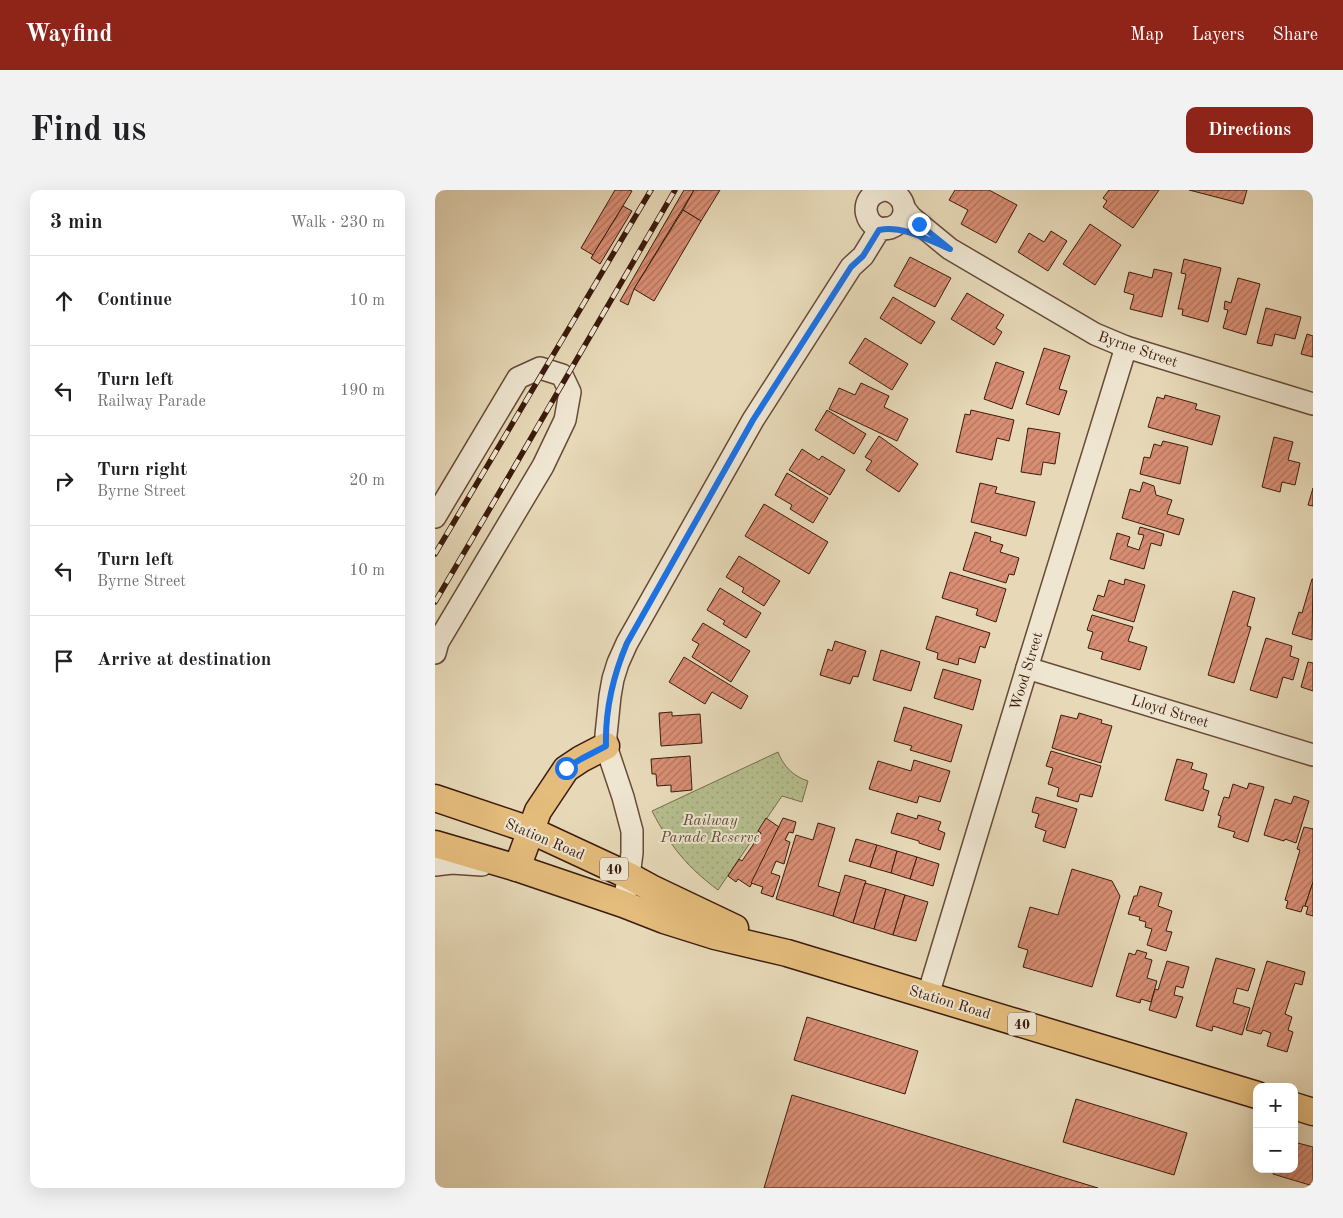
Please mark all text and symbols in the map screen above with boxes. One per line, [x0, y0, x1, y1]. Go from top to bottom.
text: Wayfind [25, 23, 112, 47]
text: Map [1130, 26, 1164, 44]
text: Layers [1192, 26, 1244, 44]
text: Share [1272, 26, 1318, 44]
button: Directions [1186, 107, 1313, 153]
text: Find us [30, 113, 146, 148]
text: 3 min [50, 212, 103, 233]
route end [908, 213, 931, 236]
text: Walk · 230 m [290, 215, 385, 231]
icon: ahead [50, 287, 78, 315]
text: Continue [97, 291, 172, 310]
text: 10 m [349, 293, 385, 309]
street label: Byrne Street [1096, 330, 1179, 371]
text: Turn left [97, 371, 174, 390]
icon: left [50, 377, 78, 405]
text: 190 m [340, 383, 385, 399]
text: Railway Parade [97, 394, 206, 410]
text: Turn right [97, 461, 187, 480]
icon: right [50, 467, 78, 495]
text: 20 m [349, 473, 385, 489]
text: Byrne Street [97, 484, 186, 500]
text: Turn left [97, 551, 174, 570]
icon: left [50, 557, 78, 585]
text: 10 m [349, 563, 385, 579]
text: Byrne Street [97, 574, 186, 590]
street label: Wood Street [1008, 630, 1046, 712]
icon: arrive [50, 647, 78, 675]
text: Arrive at destination [97, 651, 271, 670]
street label: Lloyd Street [1129, 693, 1210, 731]
route start [555, 757, 578, 780]
park label: Railway Parade Reserve [659, 814, 760, 846]
street label: Station Road [503, 817, 586, 864]
road number: 40 [600, 858, 628, 881]
street label: Station Road [907, 984, 992, 1023]
road number: 40 [1008, 1012, 1036, 1036]
map controls [1253, 1083, 1298, 1173]
button: + [1253, 1083, 1298, 1128]
button: − [1253, 1128, 1298, 1173]

